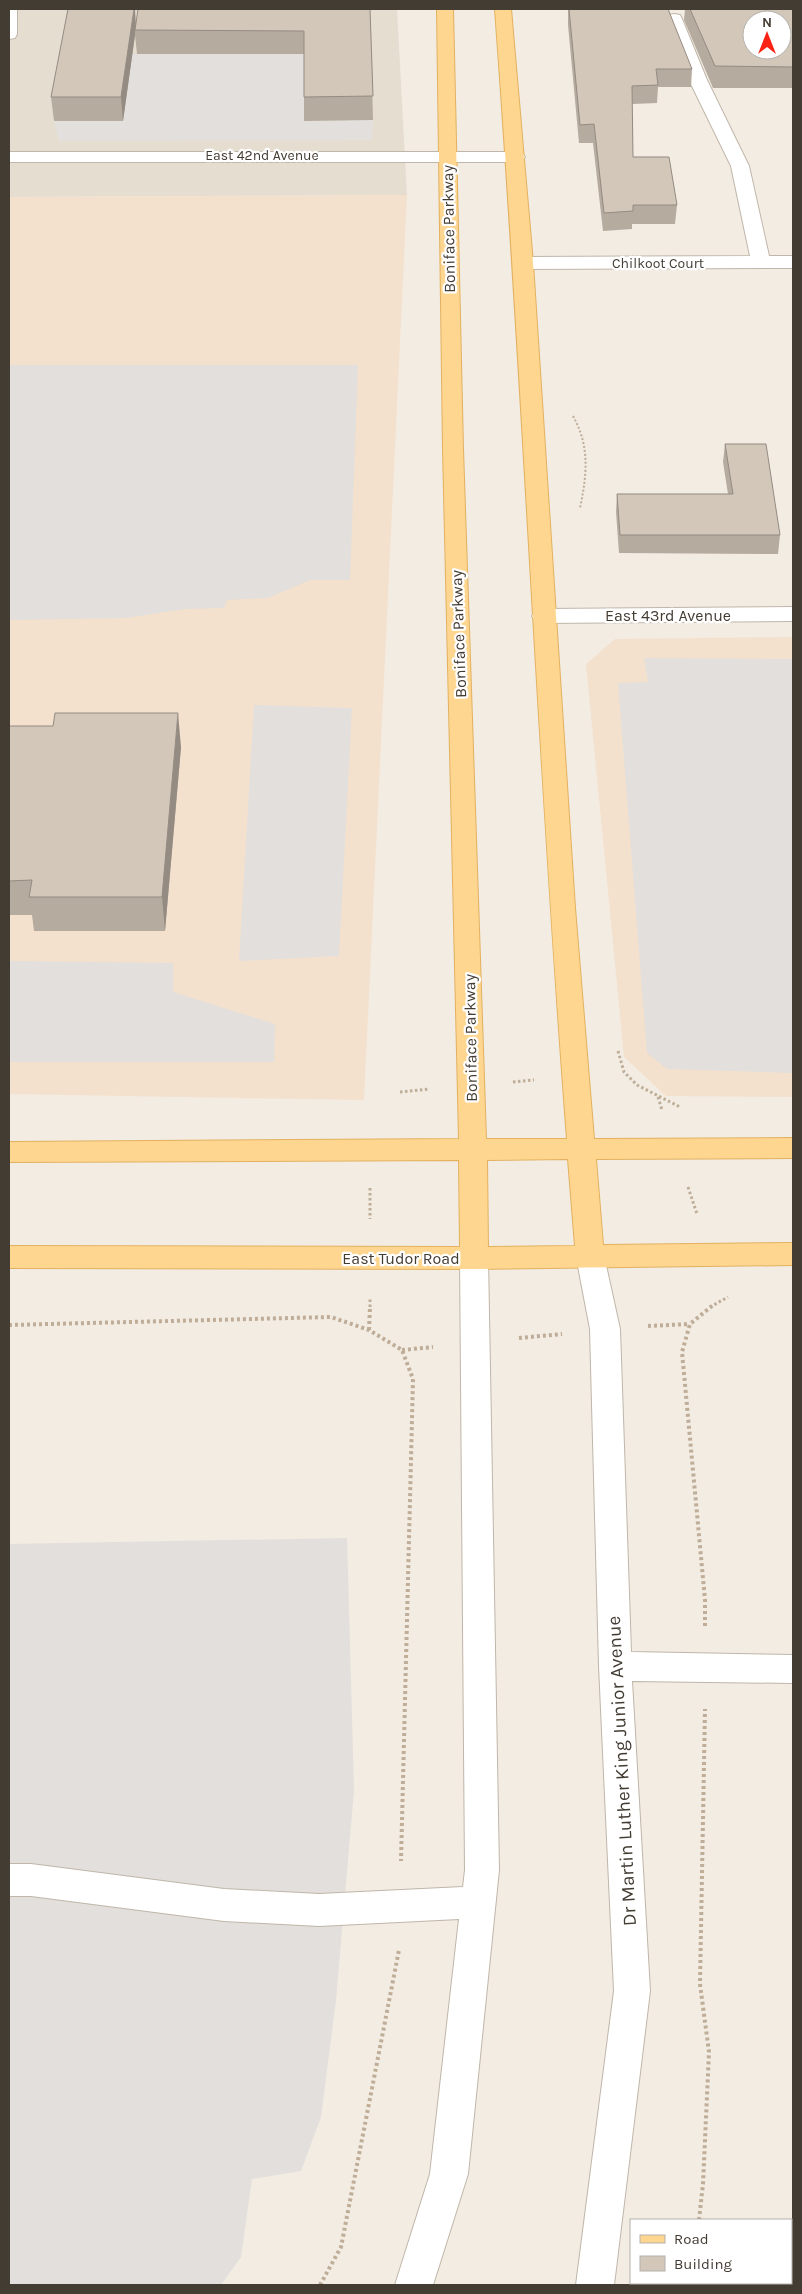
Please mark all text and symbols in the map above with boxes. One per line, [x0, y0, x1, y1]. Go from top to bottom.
north arrow [742, 10, 792, 60]
text: N [762, 14, 772, 31]
street label: East 42nd Avenue [205, 147, 319, 164]
street label: Boniface Parkway [438, 164, 459, 293]
street label: Chilkoot Court [612, 255, 704, 272]
street label: Boniface Parkway [447, 569, 470, 698]
street label: East 43rd Avenue [605, 606, 731, 625]
street label: Boniface Parkway [460, 973, 481, 1102]
street label: East Tudor Road [342, 1249, 460, 1268]
street label: Dr Martin Luther King Junior Avenue [603, 1615, 641, 1927]
legend [630, 2219, 792, 2284]
text: Road [674, 2230, 709, 2248]
text: Building [674, 2255, 732, 2273]

